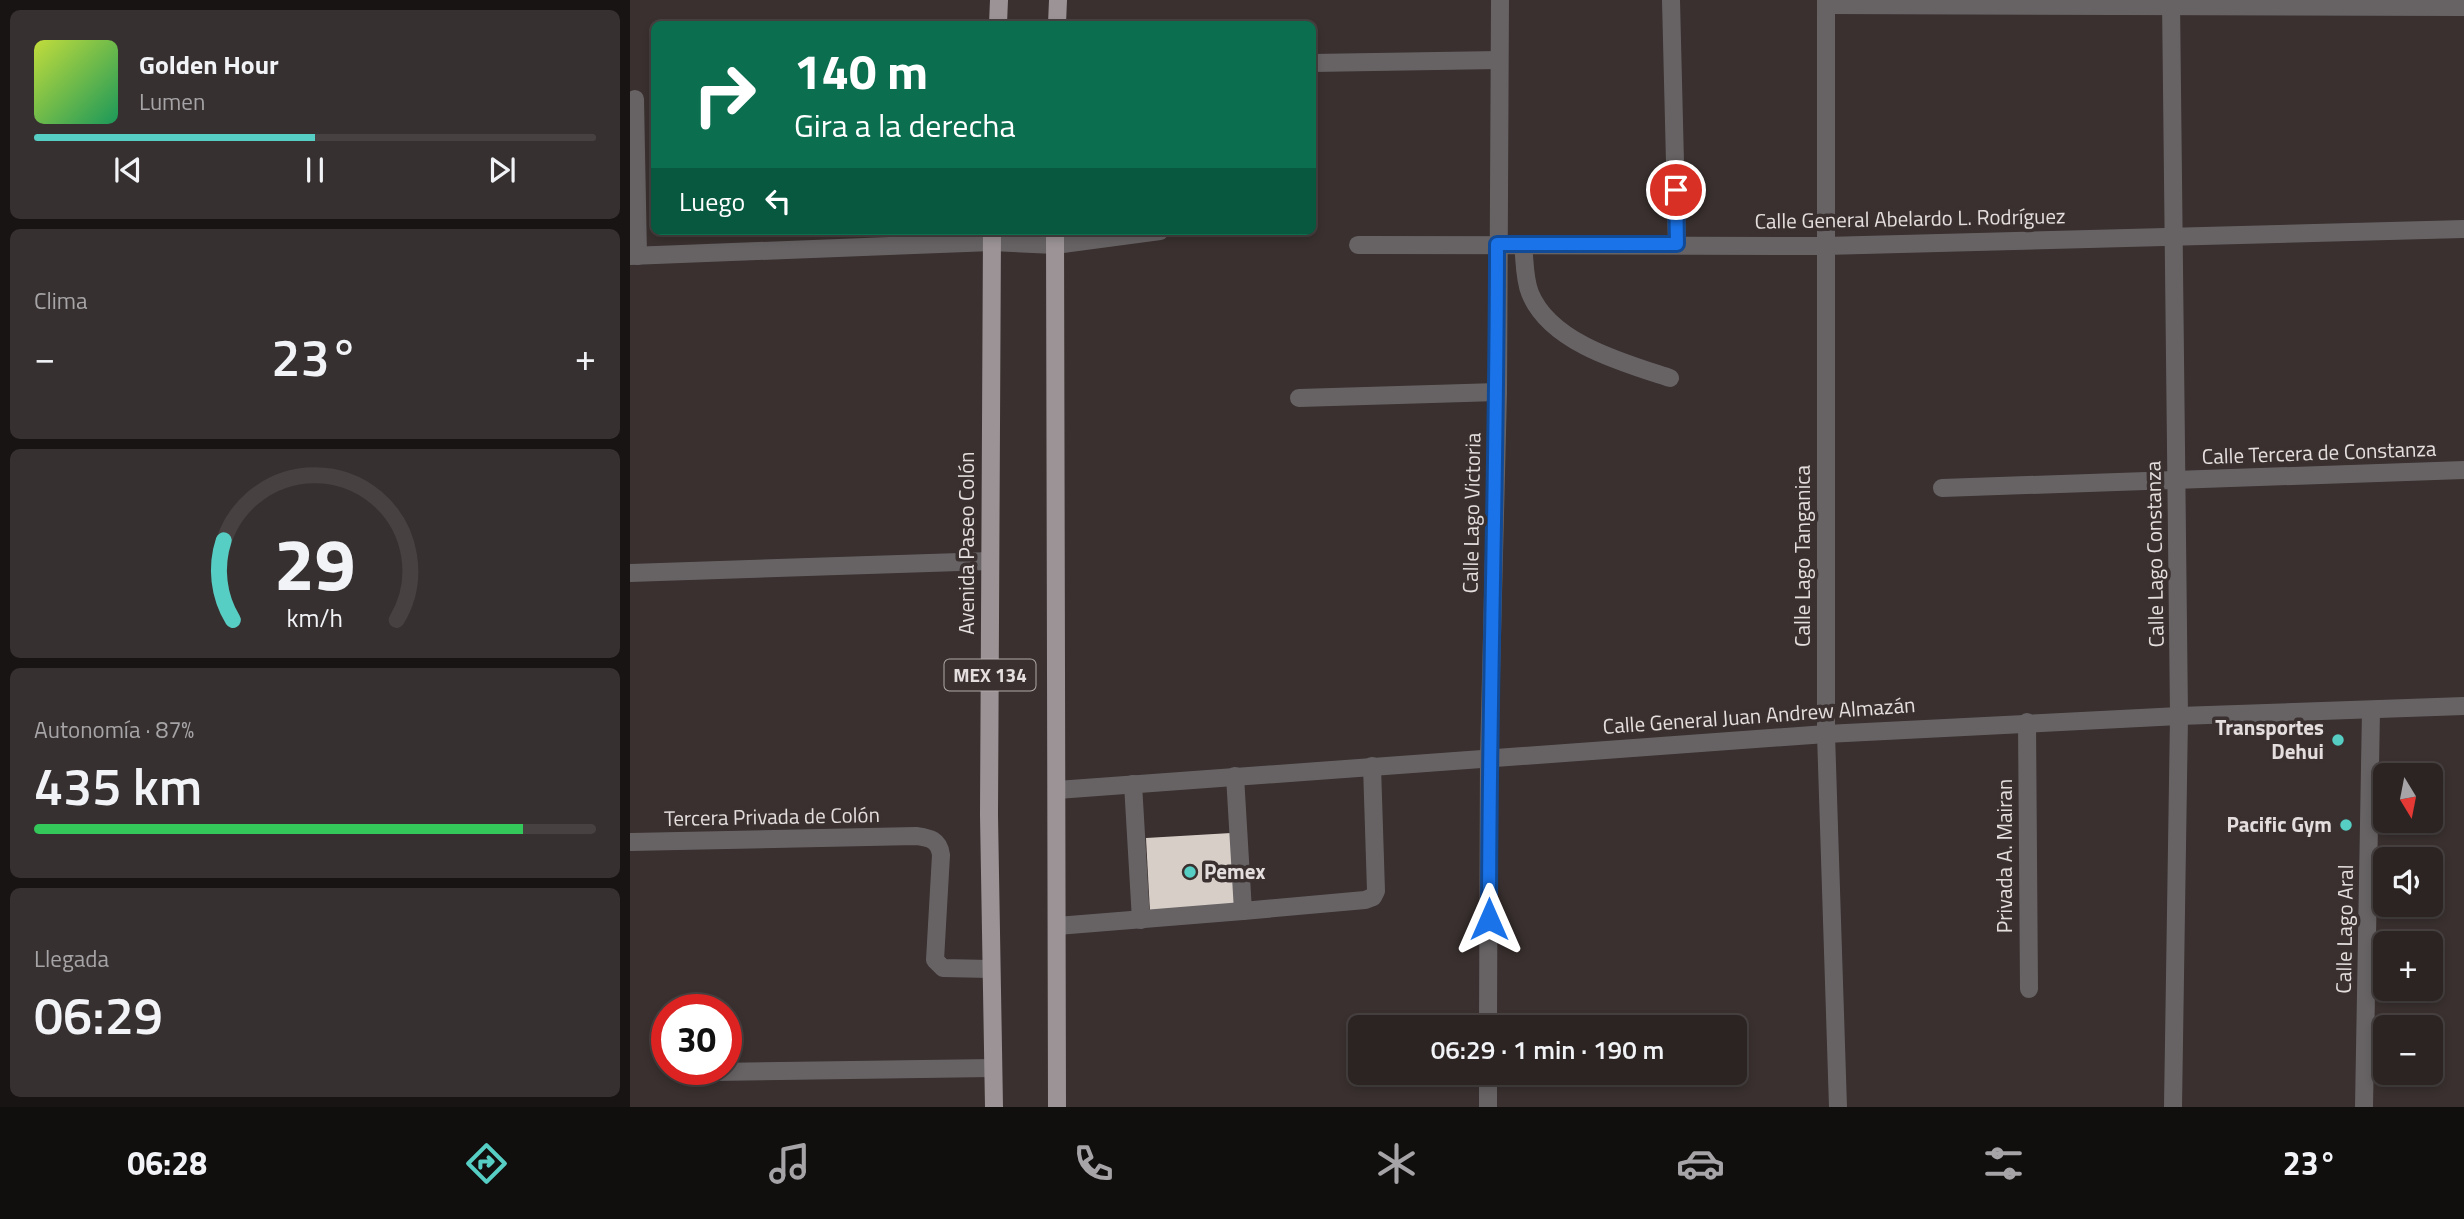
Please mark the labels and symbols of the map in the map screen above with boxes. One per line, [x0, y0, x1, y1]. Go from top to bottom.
pin [1646, 160, 1706, 220]
street label: Calle General Abelardo L. Rodríguez [1754, 199, 2066, 237]
street label: Calle Lago Victoria [1454, 432, 1488, 594]
street label: Calle Tercera de Constanza [2201, 432, 2437, 472]
street label: Avenida Paseo Colón [950, 451, 982, 635]
street label: Calle Lago Constanza [2136, 460, 2172, 648]
street label: Calle Lago Tanganica [1786, 465, 1818, 647]
road number: MEX 134 [944, 660, 1036, 690]
street label: Calle General Juan Andrew Almazán [1602, 688, 1916, 742]
place label: Transportes Dehui [2215, 711, 2324, 767]
marker: Transportes Dehui [2330, 732, 2346, 748]
north arrow [2373, 763, 2443, 833]
street label: Privada A. Mairan [1988, 779, 2020, 933]
street label: Tercera Privada de Colón [664, 798, 880, 834]
place label: Pacific Gym [2226, 808, 2332, 840]
marker: Pacific Gym [2338, 817, 2354, 833]
place label: Pemex [1204, 855, 1265, 887]
marker: Pemex [1182, 864, 1198, 880]
street label: Calle Lago Aral [2327, 864, 2361, 994]
position arrow [1452, 882, 1526, 956]
speed limit sign: 30 [651, 994, 742, 1085]

